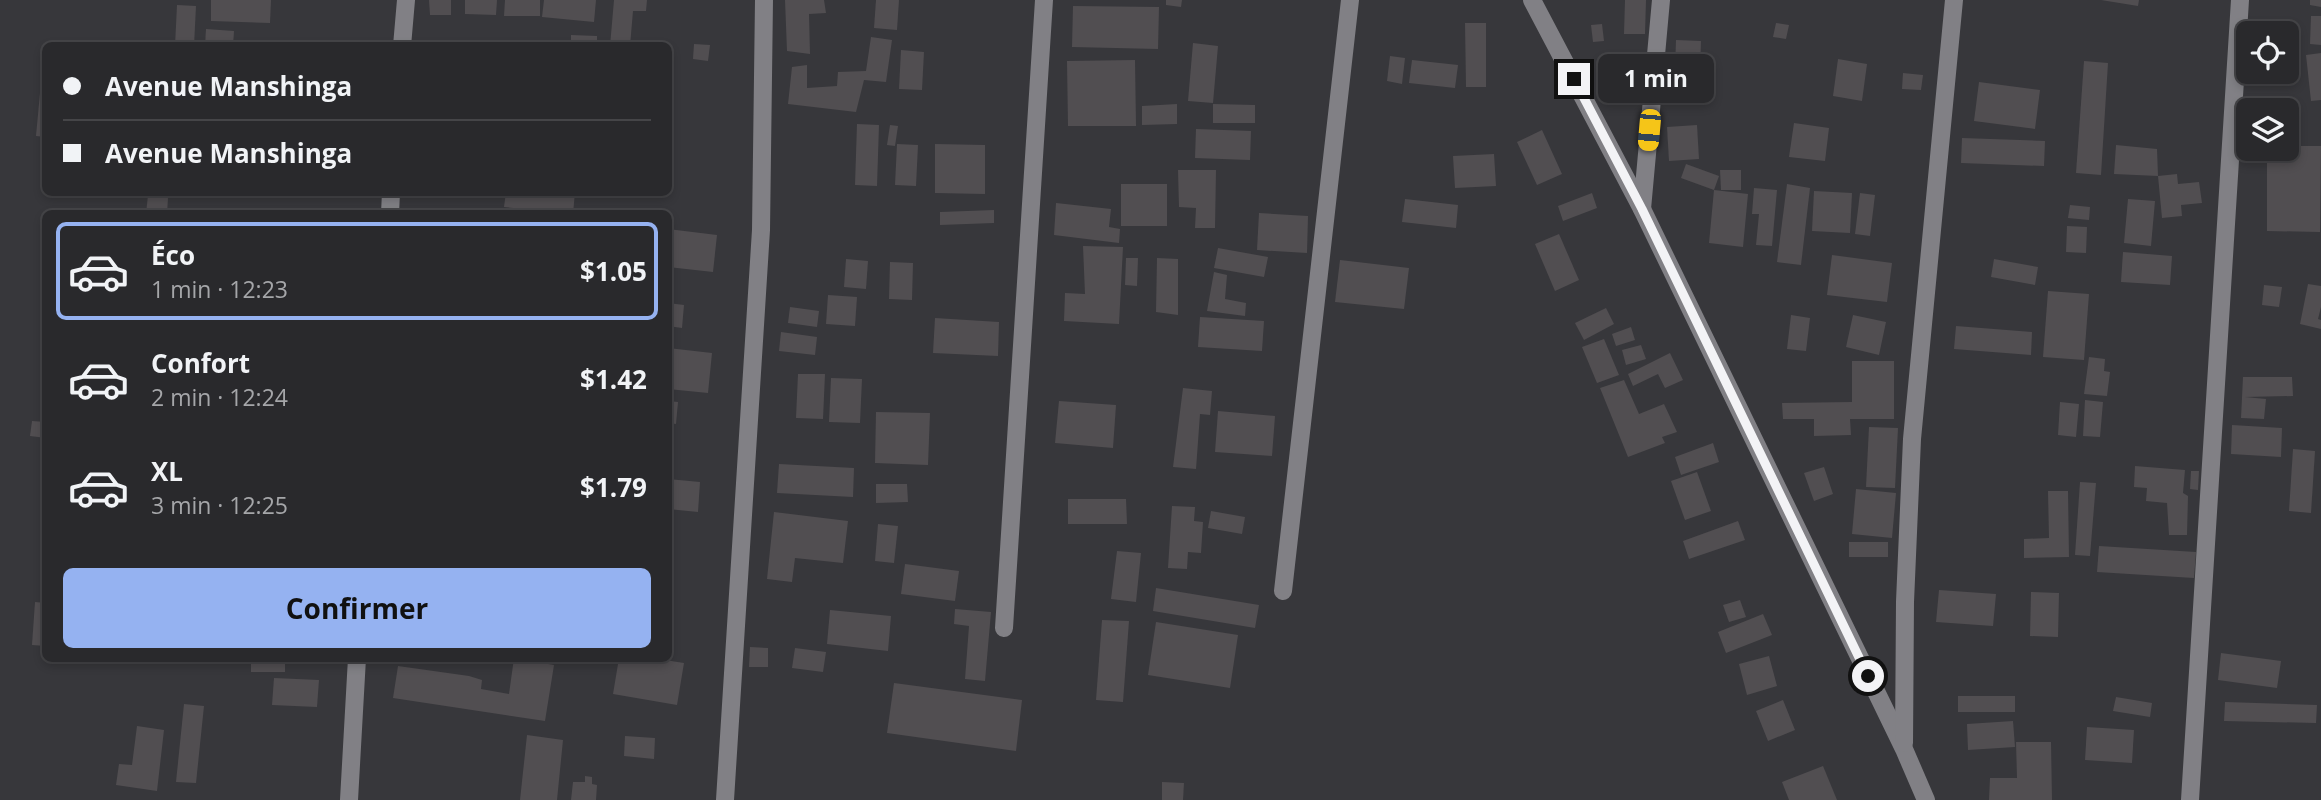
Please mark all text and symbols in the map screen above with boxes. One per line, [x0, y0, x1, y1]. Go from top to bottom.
map controls [2236, 21, 2299, 161]
button: locate [2236, 21, 2299, 84]
callout: 1 min [1598, 55, 1714, 104]
text: 1 min [1624, 62, 1688, 94]
route end [1558, 63, 1590, 95]
text: Avenue Manshinga [105, 68, 352, 104]
button: layers [2236, 98, 2299, 161]
car [1637, 108, 1662, 152]
text: Avenue Manshinga [105, 135, 352, 171]
text: Éco [151, 237, 195, 273]
icon: car [67, 240, 130, 303]
text: $1.05 [580, 253, 647, 289]
text: 1 min · 12:23 [151, 273, 288, 305]
text: Confort [151, 345, 250, 381]
icon: car [67, 348, 130, 411]
text: $1.42 [580, 361, 647, 397]
text: 2 min · 12:24 [151, 381, 288, 413]
text: XL [151, 453, 183, 489]
icon: car [67, 456, 130, 519]
text: $1.79 [580, 469, 647, 505]
text: 3 min · 12:25 [151, 489, 288, 521]
button: Confirmer [63, 568, 651, 648]
route start [1852, 660, 1884, 692]

